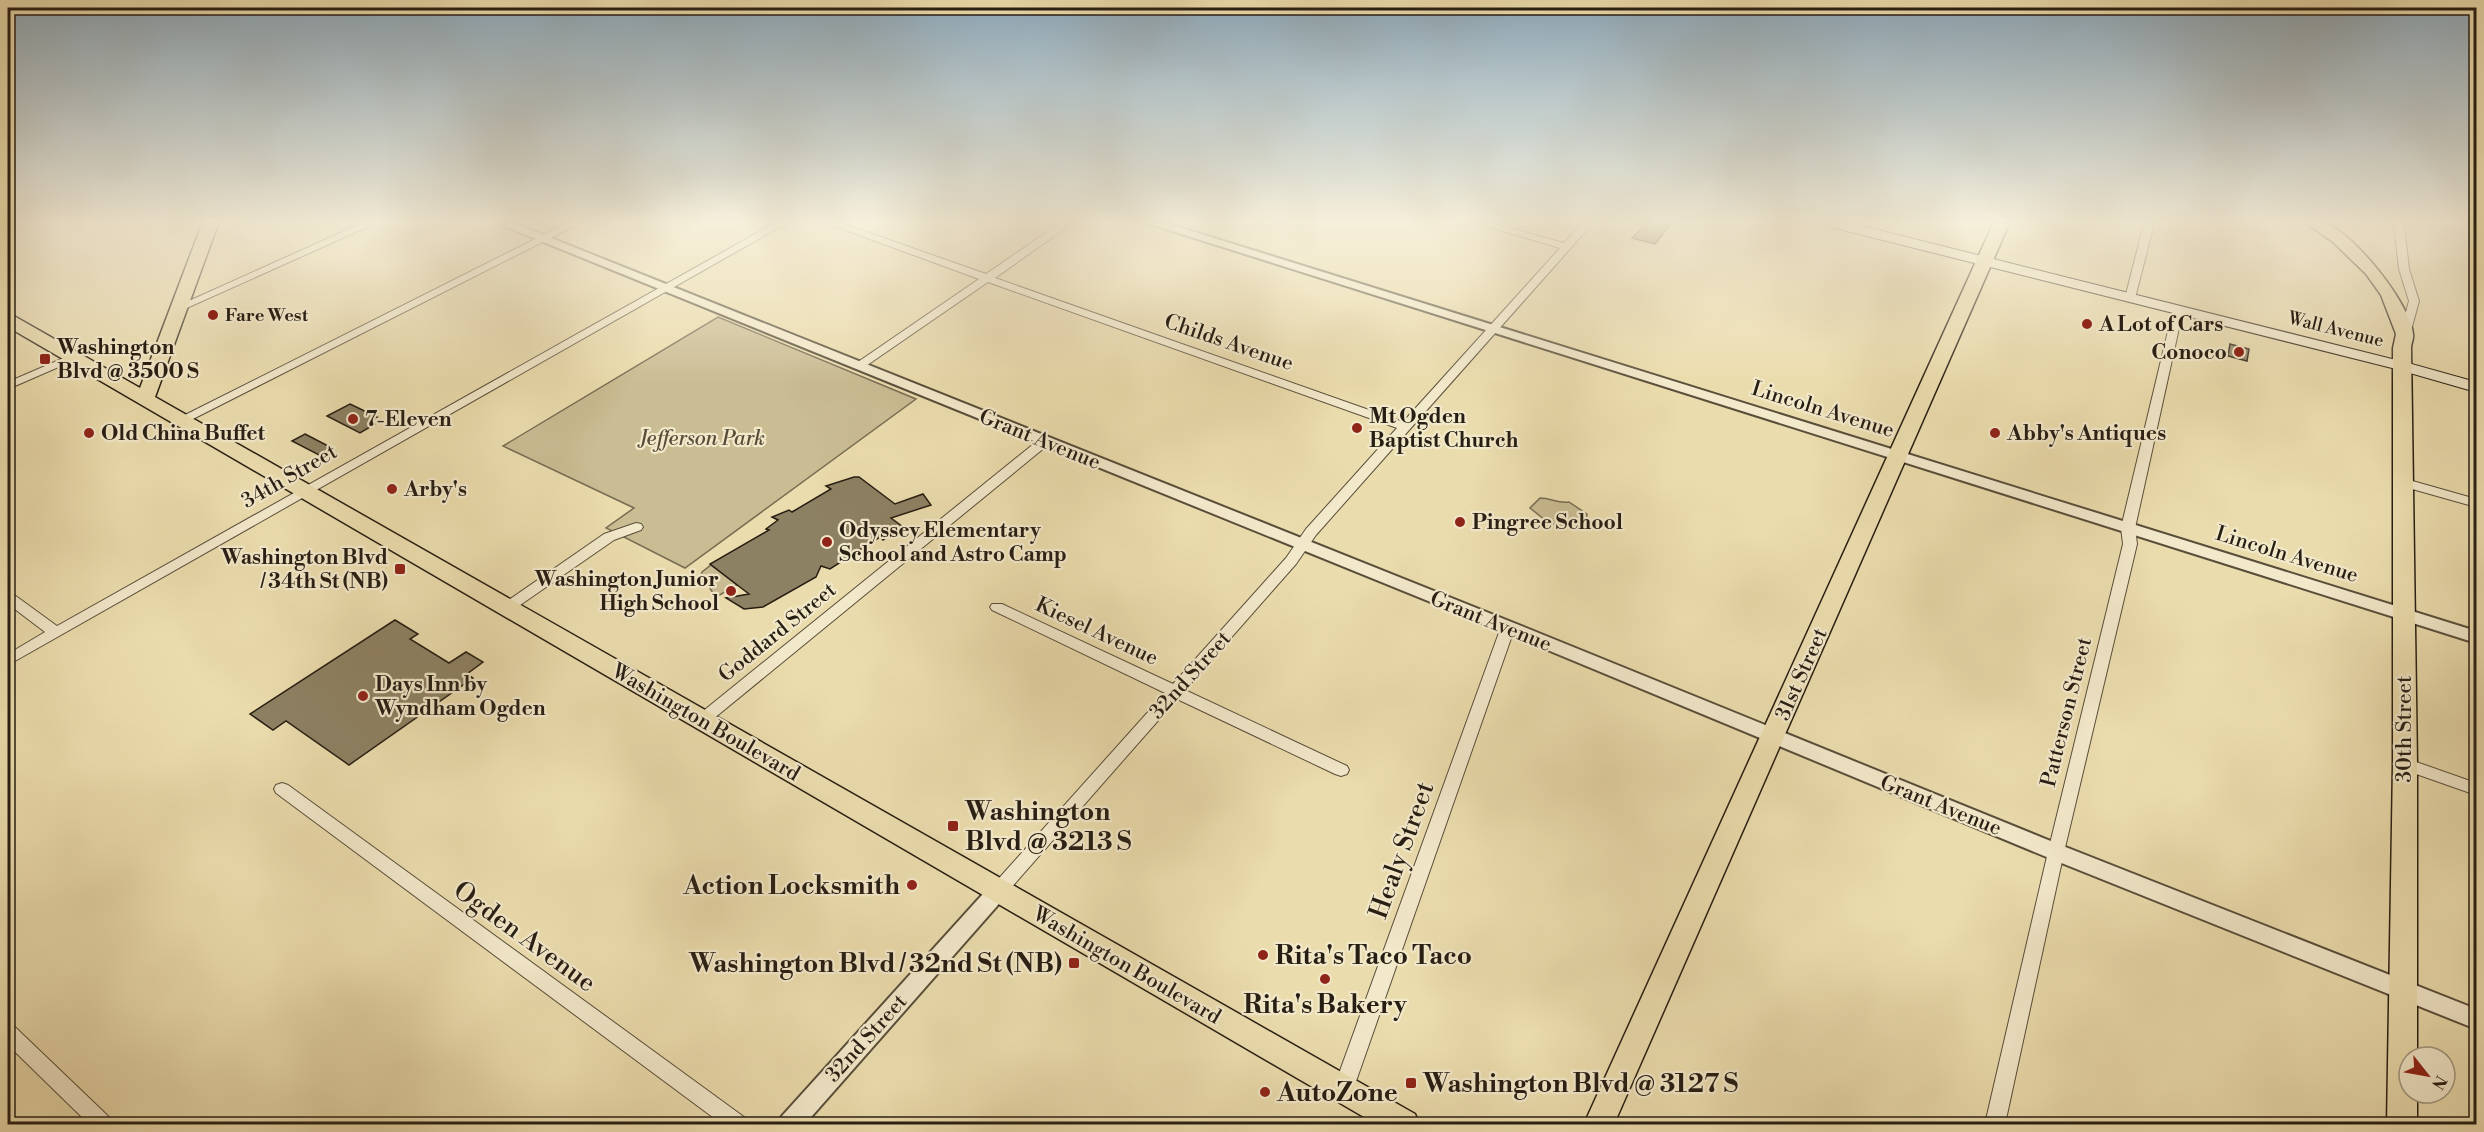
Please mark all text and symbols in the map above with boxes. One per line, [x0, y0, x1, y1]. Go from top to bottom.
place label: Fare West [225, 304, 309, 327]
street label: Wall Avenue [2285, 306, 2386, 352]
marker: Fare West [206, 308, 220, 322]
street label: Childs Avenue [1161, 309, 1297, 377]
place label: A Lot of Cars [2098, 312, 2223, 338]
marker: A Lot of Cars [2080, 317, 2094, 331]
place label: Washington Blvd @ 3500 S [56, 335, 199, 385]
place label: Conoco [2151, 340, 2227, 366]
marker: Conoco [2232, 345, 2246, 359]
marker: Washington Blvd @ 3500 S [38, 352, 52, 366]
street label: Lincoln Avenue [1748, 376, 1897, 444]
street label: Grant Avenue [975, 404, 1104, 476]
place label: Mt Ogden Baptist Church [1369, 404, 1519, 454]
place label: 7-Eleven [365, 407, 452, 433]
marker: 7-Eleven [346, 412, 360, 426]
place label: Old China Buffet [101, 421, 266, 447]
marker: Mt Ogden Baptist Church [1350, 421, 1364, 435]
place label: Abby's Antiques [2006, 421, 2166, 447]
marker: Old China Buffet [82, 426, 96, 440]
park label: Jefferson Park [637, 426, 765, 452]
marker: Abby's Antiques [1988, 426, 2002, 440]
street label: 34th Street [237, 439, 342, 515]
place label: Arby's [403, 477, 467, 503]
marker: Arby's [385, 482, 399, 496]
place label: Pingree School [1472, 510, 1623, 536]
marker: Pingree School [1453, 515, 1467, 529]
place label: Odyssey Elementary School and Astro Camp [839, 518, 1067, 568]
street label: Lincoln Avenue [2212, 521, 2361, 589]
marker: Odyssey Elementary School and Astro Camp [820, 535, 834, 549]
place label: Washington Blvd / 34th St (NB) [220, 545, 388, 595]
marker: Washington Blvd / 34th St (NB) [393, 562, 407, 576]
place label: Washington Junior High School [534, 567, 719, 617]
street label: Goddard Street [714, 577, 842, 688]
marker: Washington Junior High School [724, 584, 738, 598]
street label: Grant Avenue [1426, 586, 1555, 658]
street label: Kiesel Avenue [1031, 592, 1162, 672]
street label: 31st Street [1770, 624, 1834, 725]
street label: 32nd Street [1144, 626, 1237, 725]
street label: Patterson Street [2036, 634, 2098, 790]
street label: Washington Boulevard [606, 658, 804, 787]
place label: Days Inn by Wyndham Ogden [374, 672, 546, 722]
street label: 30th Street [2392, 675, 2418, 783]
marker: Days Inn by Wyndham Ogden [356, 689, 370, 703]
street label: Grant Avenue [1876, 770, 2005, 842]
street label: Healy Street [1362, 777, 1442, 923]
place label: Washington Blvd @ 3213 S [964, 796, 1132, 858]
marker: Washington Blvd @ 3213 S [946, 819, 960, 833]
place label: Action Locksmith [682, 870, 900, 902]
street label: Ogden Avenue [447, 874, 602, 999]
marker: Action Locksmith [905, 878, 919, 892]
street label: Washington Boulevard [1027, 901, 1225, 1030]
place label: Rita's Taco Taco [1275, 940, 1472, 972]
place label: Washington Blvd / 32nd St (NB) [688, 948, 1062, 980]
marker: Rita's Taco Taco [1256, 948, 1270, 962]
marker: Washington Blvd / 32nd St (NB) [1067, 956, 1081, 970]
marker: Rita's Bakery [1318, 972, 1332, 986]
street label: 32nd Street [820, 989, 913, 1088]
place label: Rita's Bakery [1243, 989, 1408, 1021]
north arrow [2397, 1045, 2457, 1105]
place label: Washington Blvd @ 3127 S [1422, 1068, 1738, 1100]
text: N [2427, 1072, 2451, 1093]
marker: Washington Blvd @ 3127 S [1404, 1076, 1418, 1090]
place label: AutoZone [1276, 1077, 1398, 1109]
marker: AutoZone [1258, 1085, 1272, 1099]

